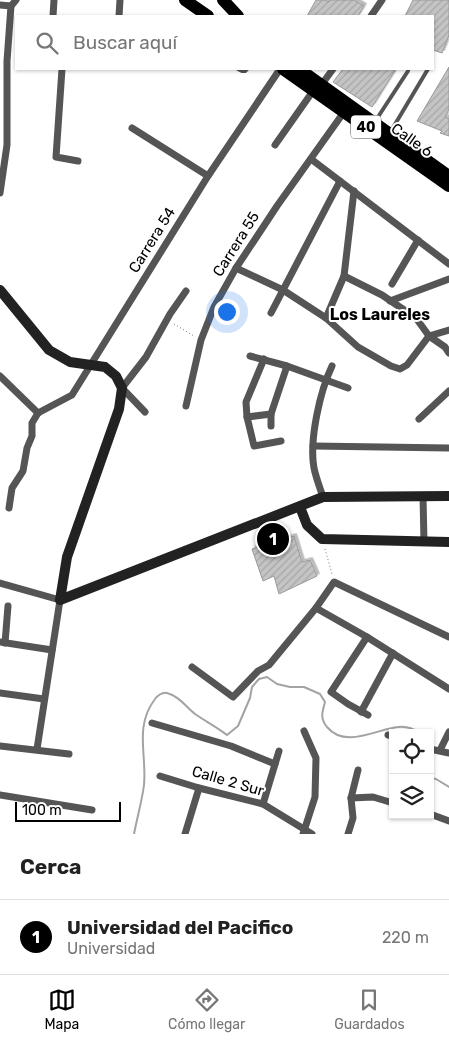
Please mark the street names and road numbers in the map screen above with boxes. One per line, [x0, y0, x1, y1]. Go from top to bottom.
road number: 40 [351, 115, 381, 138]
street label: Calle 6 [388, 119, 436, 161]
street label: Carrera 54 [125, 204, 179, 276]
street label: Carrera 55 [209, 208, 263, 280]
street label: Calle 2 Sur [190, 762, 266, 800]

